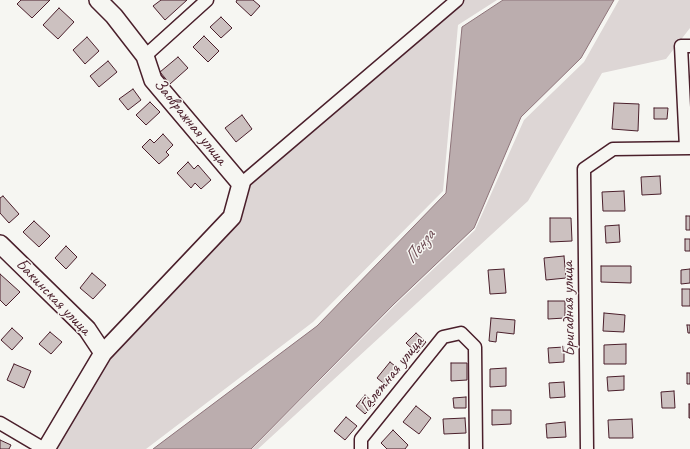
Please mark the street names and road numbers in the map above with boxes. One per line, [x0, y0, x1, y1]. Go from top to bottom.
street label: Заовражная улица [149, 75, 231, 169]
street label: Бакинская улица [11, 254, 95, 340]
street label: Бригадная улица [558, 261, 580, 357]
street label: Галетная улица [355, 332, 429, 416]

